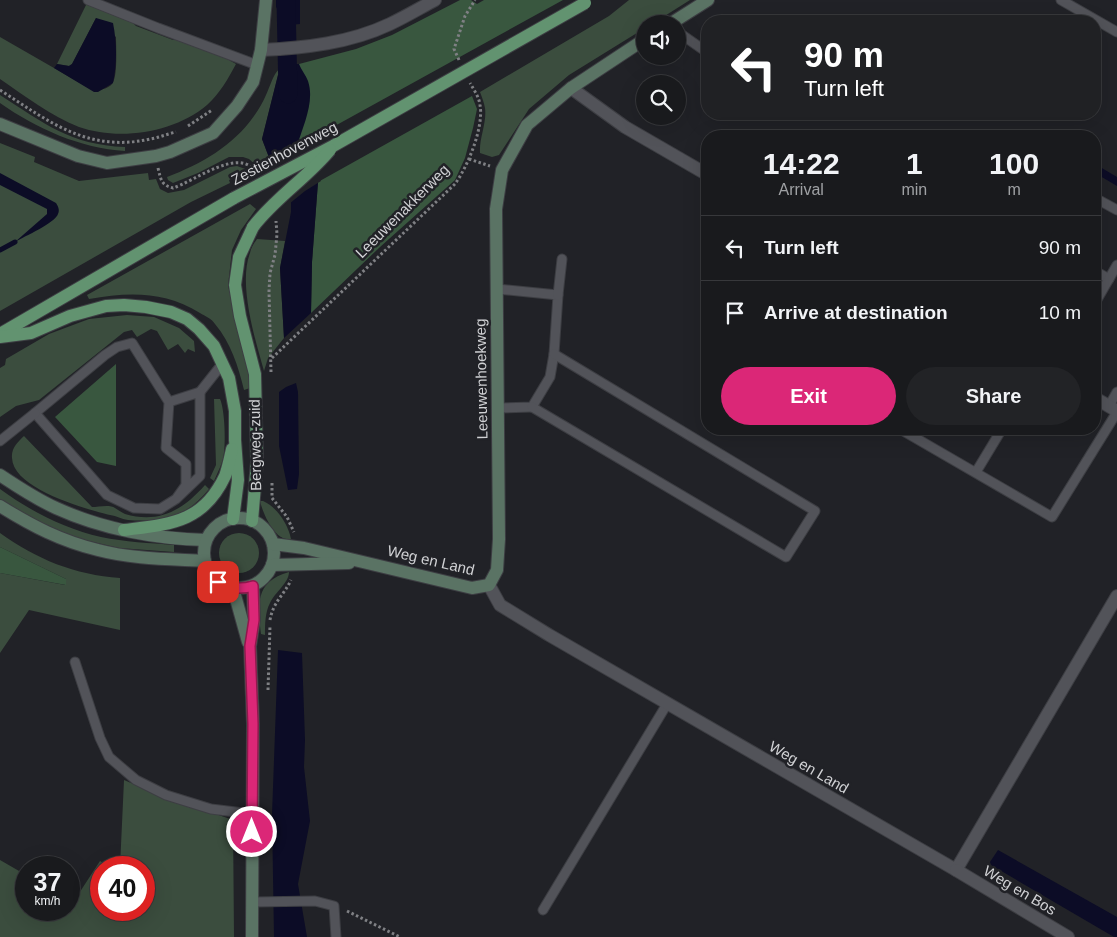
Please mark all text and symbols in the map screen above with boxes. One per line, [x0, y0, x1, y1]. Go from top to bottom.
map controls [636, 15, 686, 125]
button: sound [636, 15, 686, 65]
icon: left [721, 35, 786, 100]
text: 90 m [804, 35, 884, 74]
button: search [636, 75, 686, 125]
text: Turn left [804, 76, 884, 101]
street label: Zestienhovenweg [228, 118, 340, 188]
text: 14:22 [763, 147, 840, 180]
text: 1 [906, 147, 923, 180]
text: 100 [989, 147, 1039, 180]
street label: Leeuwenakkerweg [352, 161, 452, 261]
text: Arrival [779, 181, 824, 198]
text: min [901, 181, 927, 198]
text: m [1007, 181, 1021, 198]
icon: left [721, 234, 749, 262]
text: Turn left [764, 237, 839, 258]
text: 90 m [1039, 237, 1081, 258]
icon: arrive [721, 299, 749, 327]
text: Arrive at destination [764, 302, 948, 323]
text: 10 m [1039, 302, 1081, 323]
street label: Leeuwenhoekweg [471, 318, 491, 440]
button: Exit [721, 367, 896, 425]
button: Share [906, 367, 1081, 425]
street label: Bergweg-zuid [246, 399, 264, 491]
street label: Weg en Land [386, 542, 476, 578]
pin [197, 561, 239, 603]
icon: arrive [204, 568, 232, 596]
street label: Weg en Land [766, 737, 852, 797]
position arrow [225, 805, 277, 857]
speed limit sign: 40 [90, 856, 155, 921]
street label: Weg en Bos [981, 862, 1059, 918]
text: 37 [34, 868, 61, 896]
text: km/h [34, 894, 61, 908]

